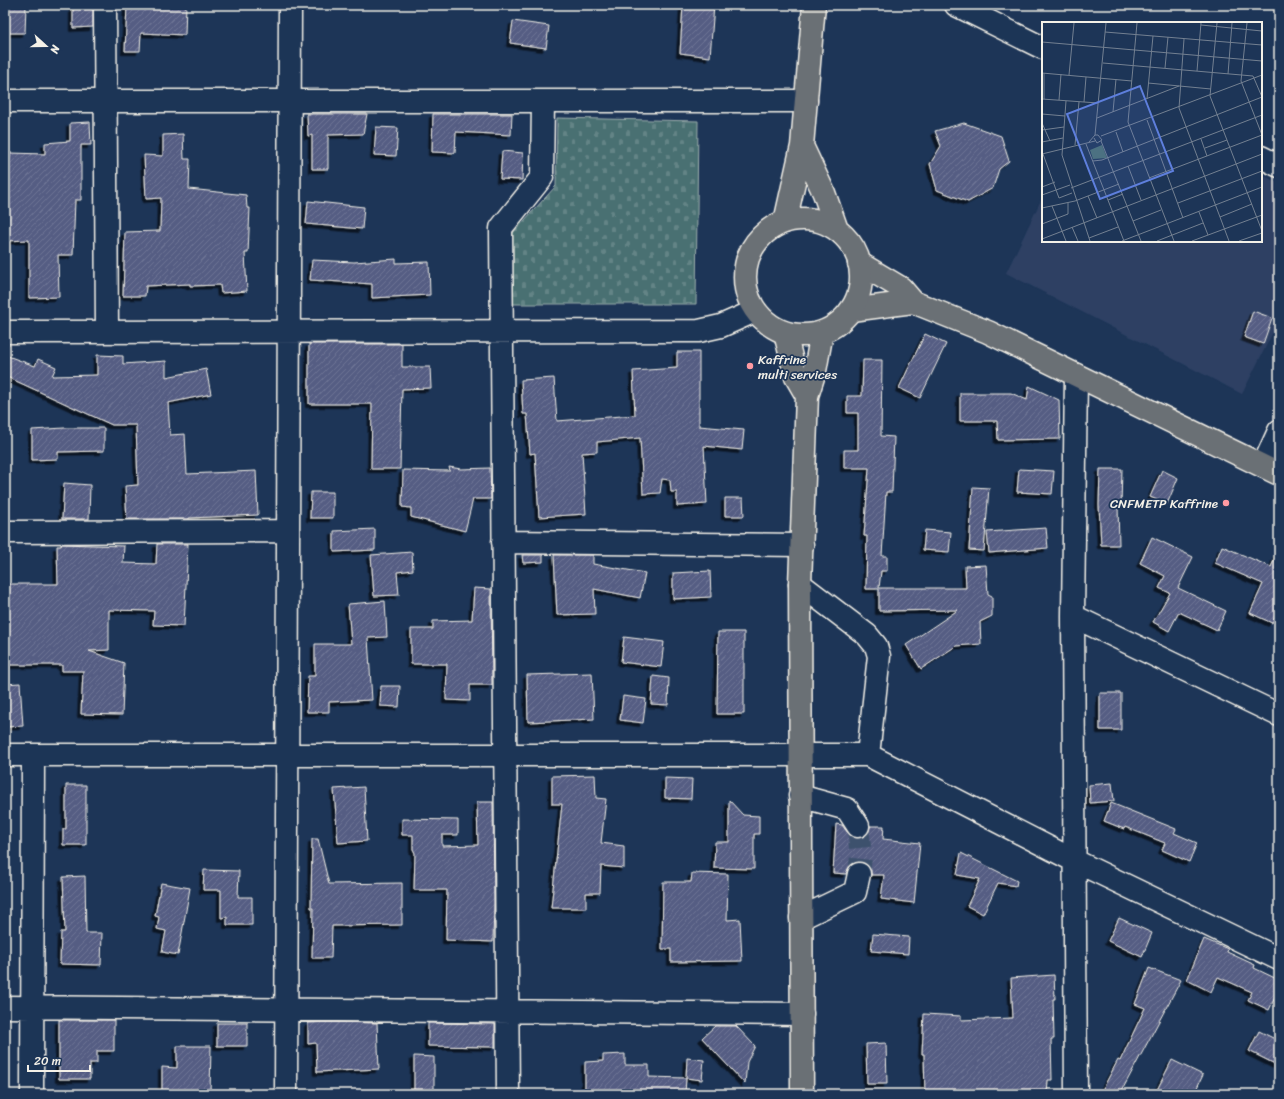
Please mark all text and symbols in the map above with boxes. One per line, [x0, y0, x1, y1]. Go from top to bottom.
inset map [1042, 22, 1262, 242]
north arrow [26, 26, 66, 66]
text: N [44, 42, 65, 57]
place label: Kaffrine multi services [758, 348, 837, 386]
marker: Kaffrine multi services [745, 361, 755, 371]
place label: CNFMETP Kaffrine [1110, 492, 1218, 515]
marker: CNFMETP Kaffrine [1221, 498, 1231, 508]
scale bar [28, 1047, 90, 1073]
text: 20 m [34, 1050, 61, 1072]

